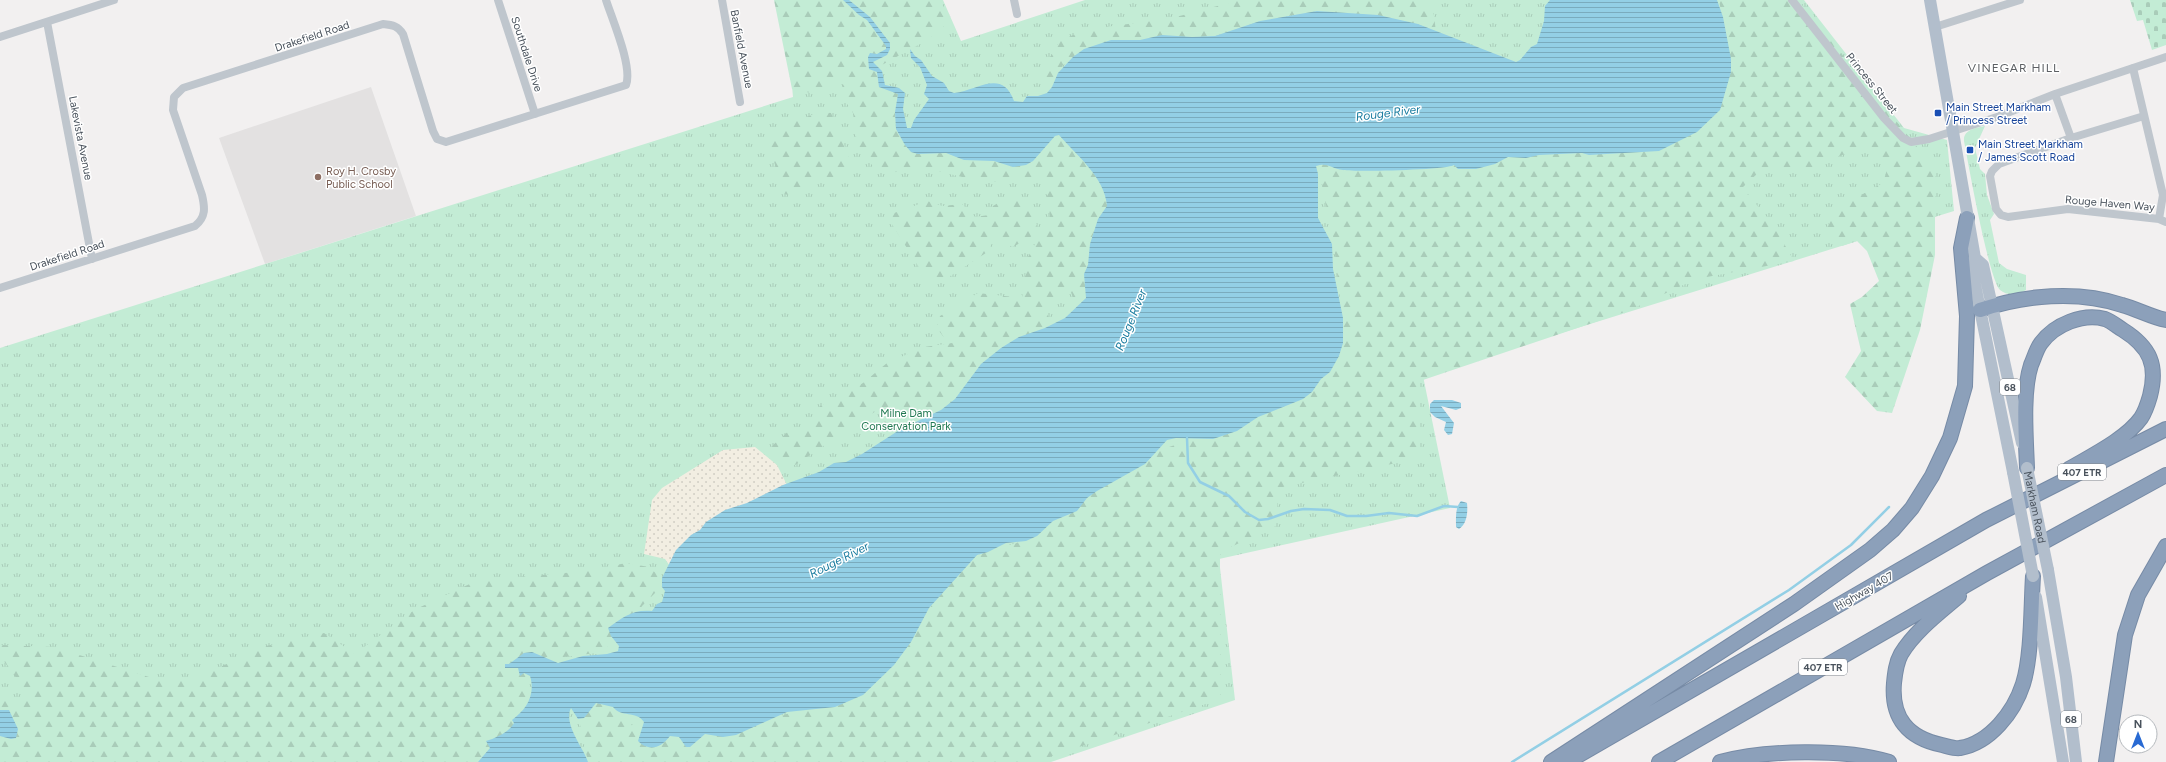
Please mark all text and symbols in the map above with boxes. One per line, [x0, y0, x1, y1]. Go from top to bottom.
street label: Banfield Avenue [728, 9, 756, 90]
street label: Southdale Drive [508, 15, 545, 93]
street label: Drakefield Road [273, 18, 351, 55]
street label: Princess Street [1843, 50, 1900, 116]
district label: VINEGAR HILL [1968, 61, 2060, 75]
street label: Lakevista Avenue [66, 95, 95, 181]
place label: Main Street Markham / Princess Street [1946, 101, 2051, 127]
water label: Rouge River [1355, 102, 1422, 124]
marker: Main Street Markham / Princess Street [1933, 108, 1943, 118]
place label: Main Street Markham / James Scott Road [1978, 138, 2083, 164]
marker: Main Street Markham / James Scott Road [1965, 145, 1975, 155]
place label: Roy H. Crosby Public School [326, 165, 396, 191]
marker: Roy H. Crosby Public School [313, 172, 323, 182]
street label: Rouge Haven Way [2064, 193, 2156, 214]
street label: Drakefield Road [28, 237, 106, 274]
water label: Rouge River [1112, 286, 1150, 353]
road number: 68 [2000, 379, 2020, 395]
park label: Milne Dam Conservation Park [861, 407, 951, 433]
road number: 407 ETR [2058, 464, 2106, 480]
street label: Markham Road [2021, 470, 2048, 544]
water label: Rouge River [807, 539, 872, 581]
street label: Highway 407 [1833, 569, 1896, 613]
road number: 407 ETR [1799, 659, 1847, 675]
road number: 68 [2061, 711, 2081, 727]
north arrow [2118, 714, 2158, 754]
text: N [2134, 718, 2142, 731]

